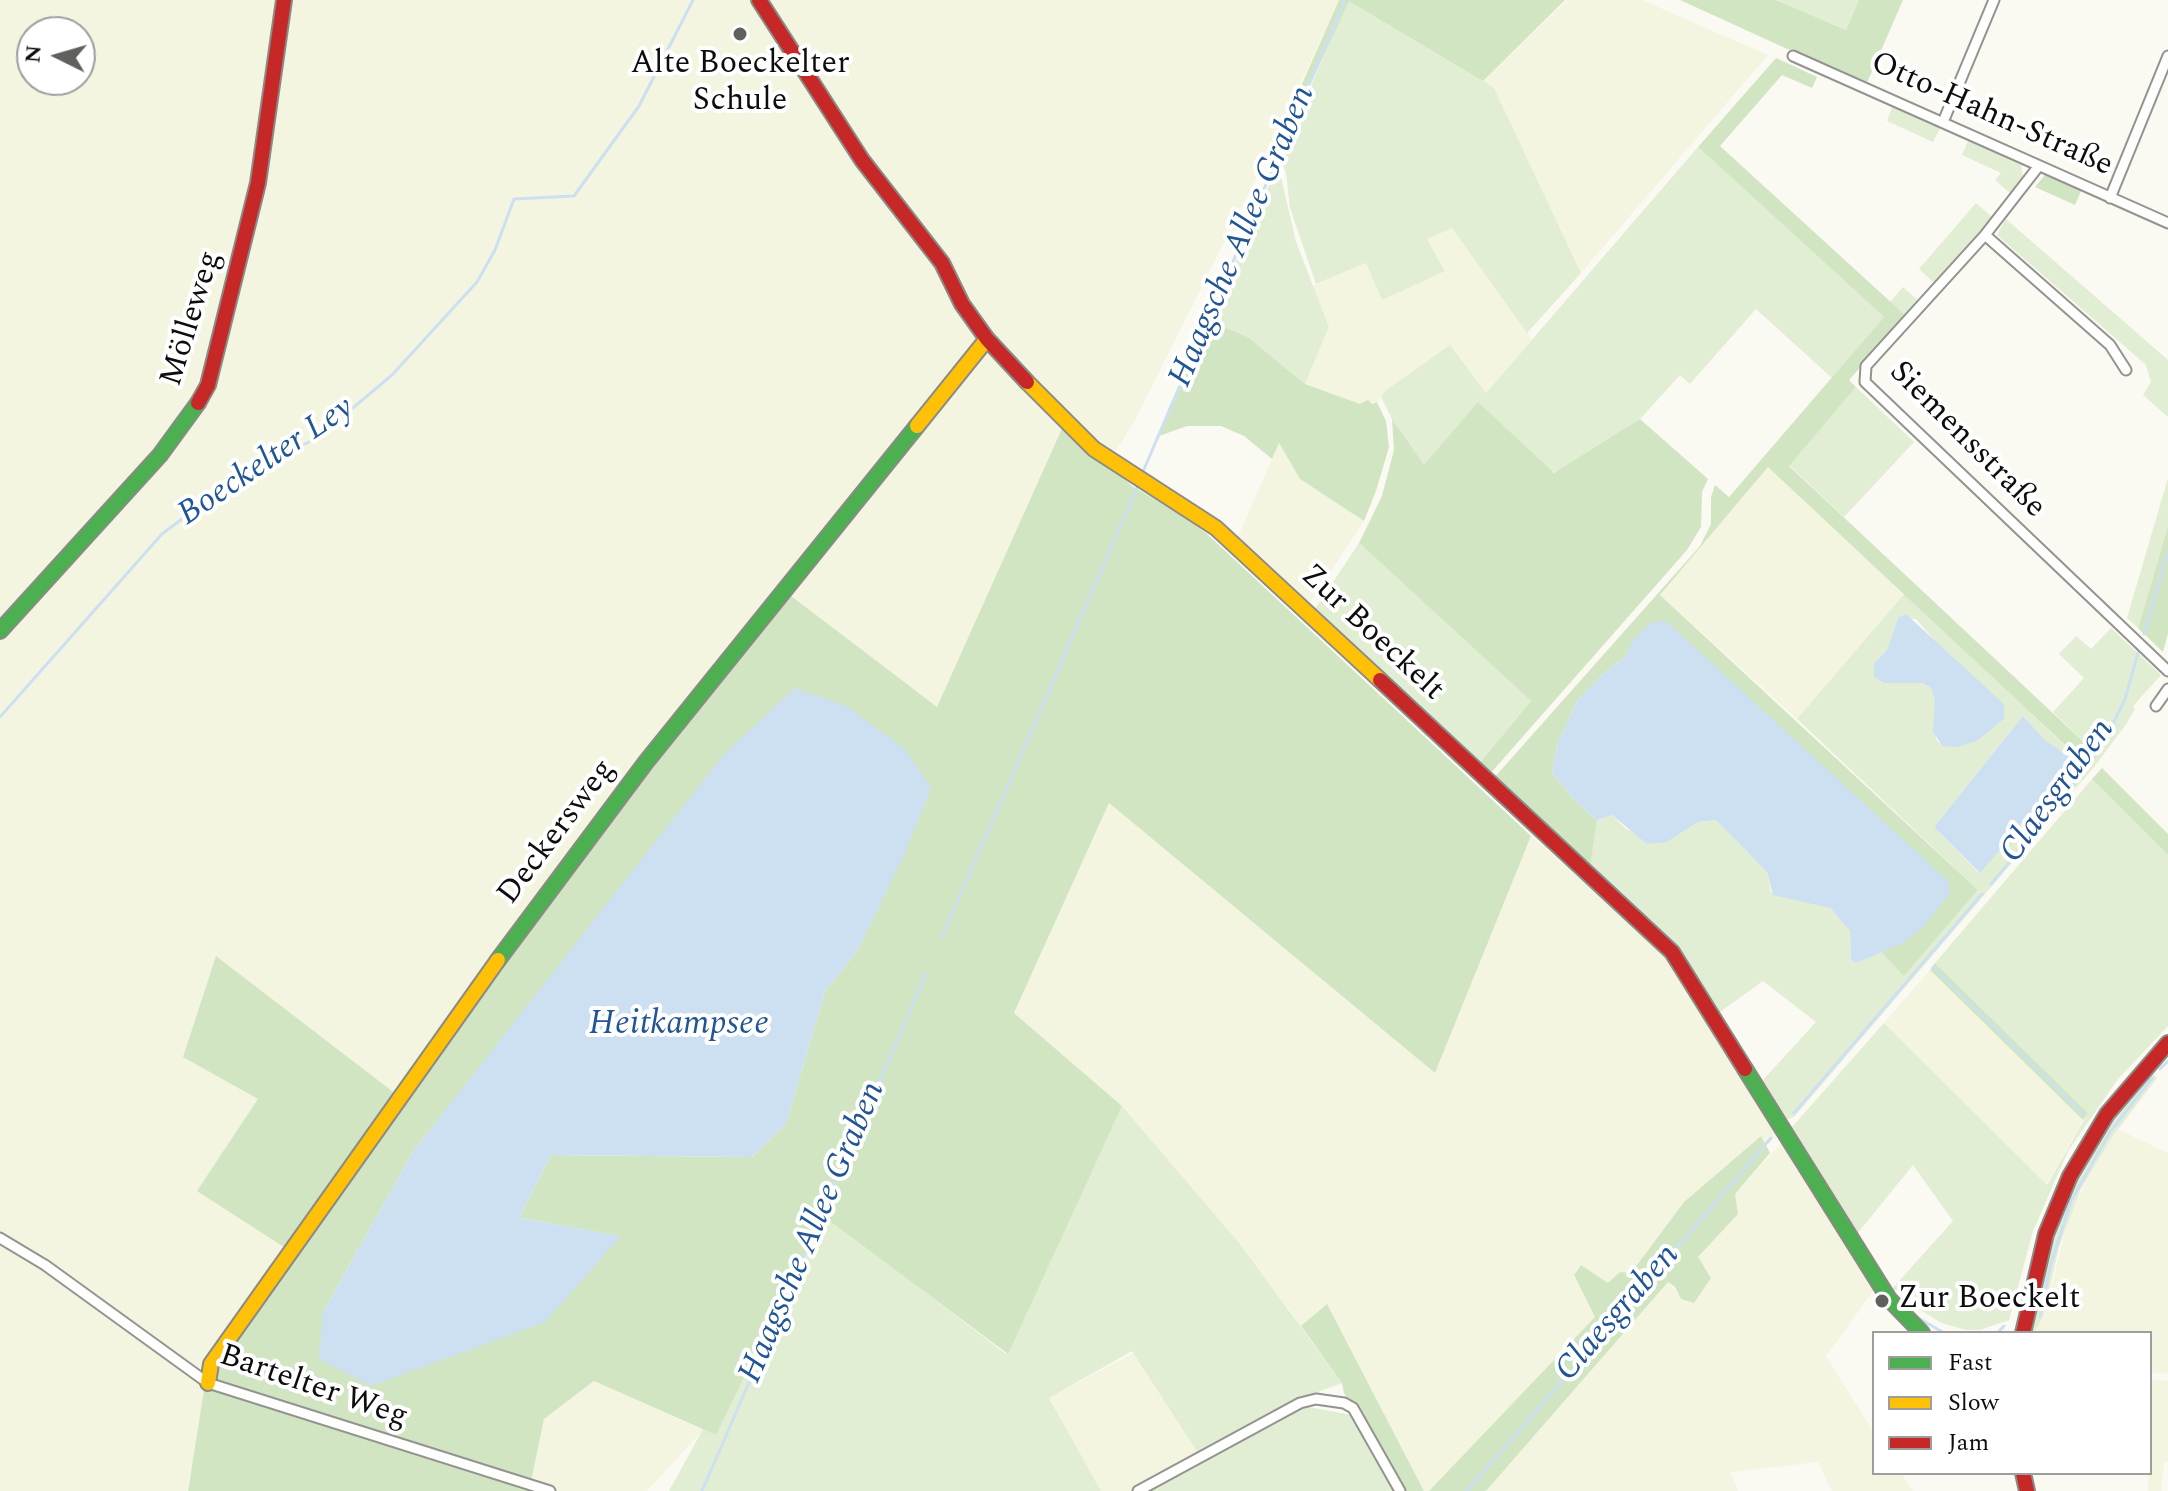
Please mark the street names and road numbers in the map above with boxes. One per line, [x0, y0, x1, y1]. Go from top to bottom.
street label: Otto-Hahn-Straße [1864, 45, 2118, 187]
street label: Mölleweg [154, 247, 232, 391]
street label: Siemensstraße [1880, 355, 2052, 527]
street label: Zur Boeckelt [1291, 558, 1451, 710]
street label: Deckersweg [491, 753, 625, 913]
street label: Bartelter Weg [214, 1338, 412, 1438]

